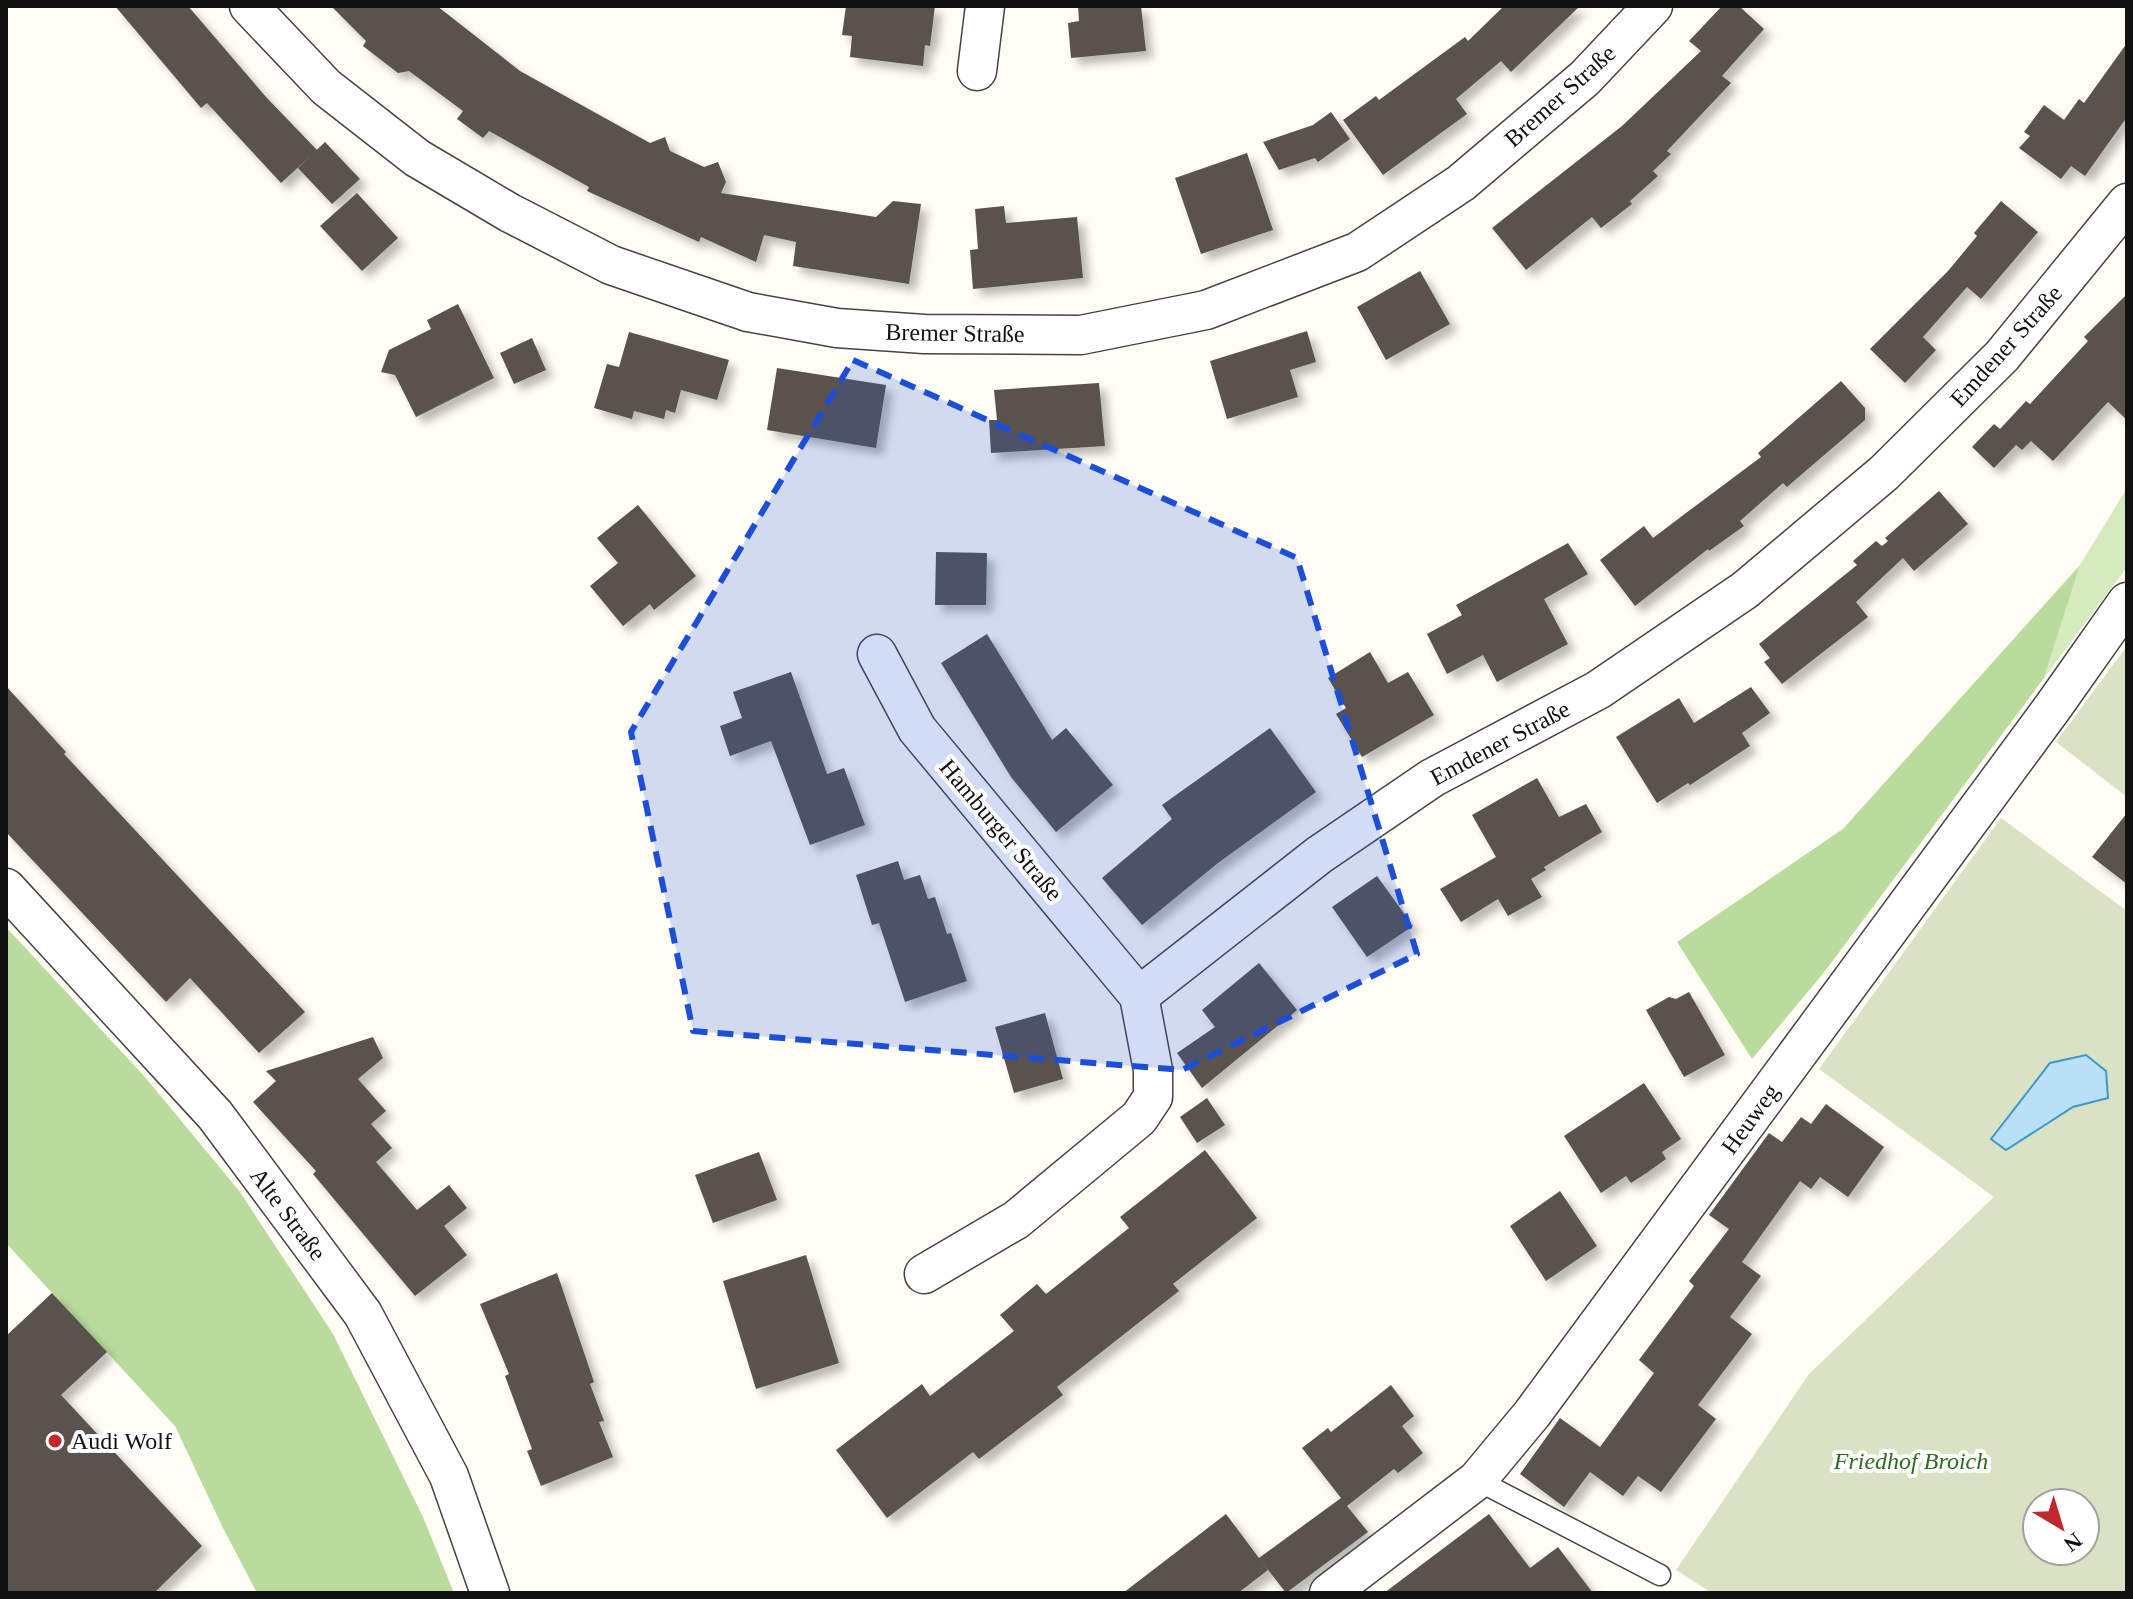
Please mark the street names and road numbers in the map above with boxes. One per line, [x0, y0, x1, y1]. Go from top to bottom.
street label: Bremer Straße [1500, 40, 1620, 152]
street label: Emdener Straße [1945, 280, 2067, 412]
street label: Bremer Straße [885, 319, 1025, 347]
street label: Emdener Straße [1426, 695, 1574, 791]
street label: Hamburger Straße [934, 754, 1068, 906]
street label: Heuweg [1716, 1079, 1784, 1159]
street label: Alte Straße [245, 1163, 331, 1265]

